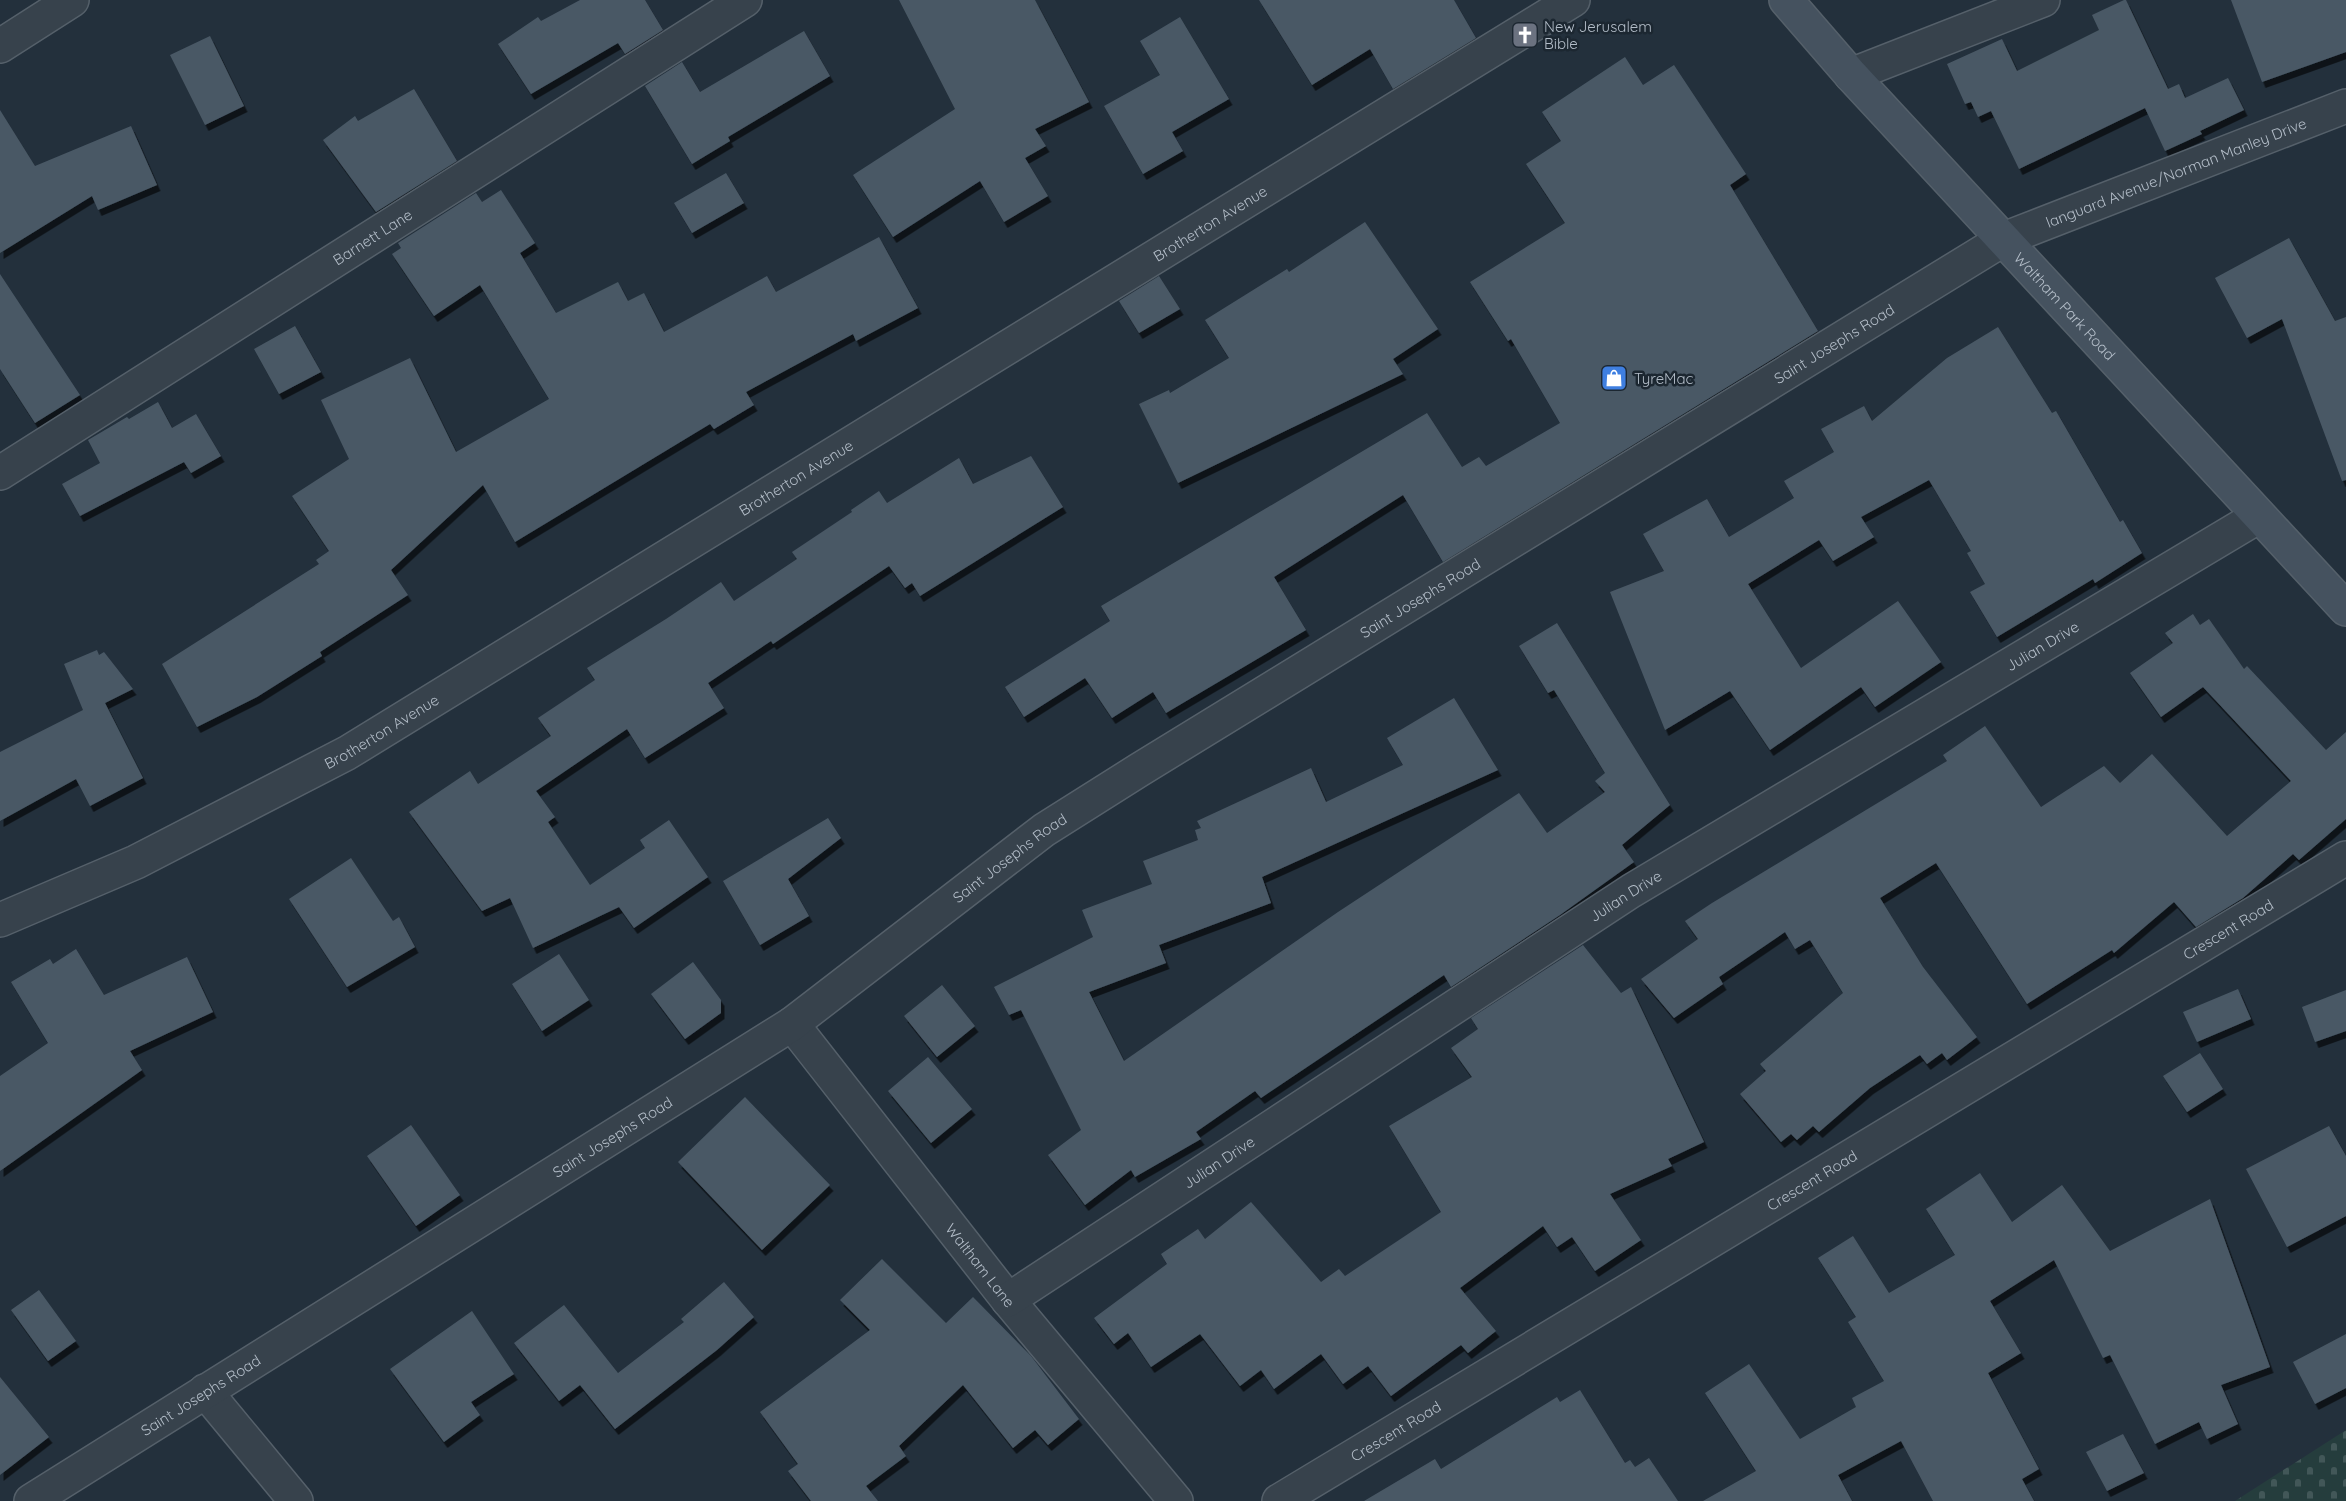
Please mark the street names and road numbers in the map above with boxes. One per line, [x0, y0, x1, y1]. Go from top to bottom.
street label: languard Avenue/Norman Manley Drive [2043, 113, 2309, 231]
street label: Brotherton Avenue [1149, 181, 1270, 265]
street label: Barnett Lane [329, 204, 416, 269]
street label: Waltham Park Road [2010, 248, 2120, 364]
street label: Saint Josephs Road [1770, 299, 1898, 388]
street label: Brotherton Avenue [735, 435, 856, 520]
street label: Saint Josephs Road [1356, 553, 1483, 642]
street label: Julian Drive [2002, 616, 2082, 675]
street label: Brotherton Avenue [321, 690, 442, 773]
street label: Saint Josephs Road [949, 809, 1070, 907]
street label: Julian Drive [1586, 866, 1665, 925]
street label: Crescent Road [2179, 895, 2277, 964]
street label: Saint Josephs Road [549, 1092, 676, 1181]
street label: Julian Drive [1179, 1131, 1258, 1192]
street label: Crescent Road [1763, 1145, 1860, 1214]
street label: Waltham Lane [942, 1219, 1019, 1311]
street label: Saint Josephs Road [137, 1350, 264, 1439]
street label: Crescent Road [1347, 1396, 1444, 1465]

